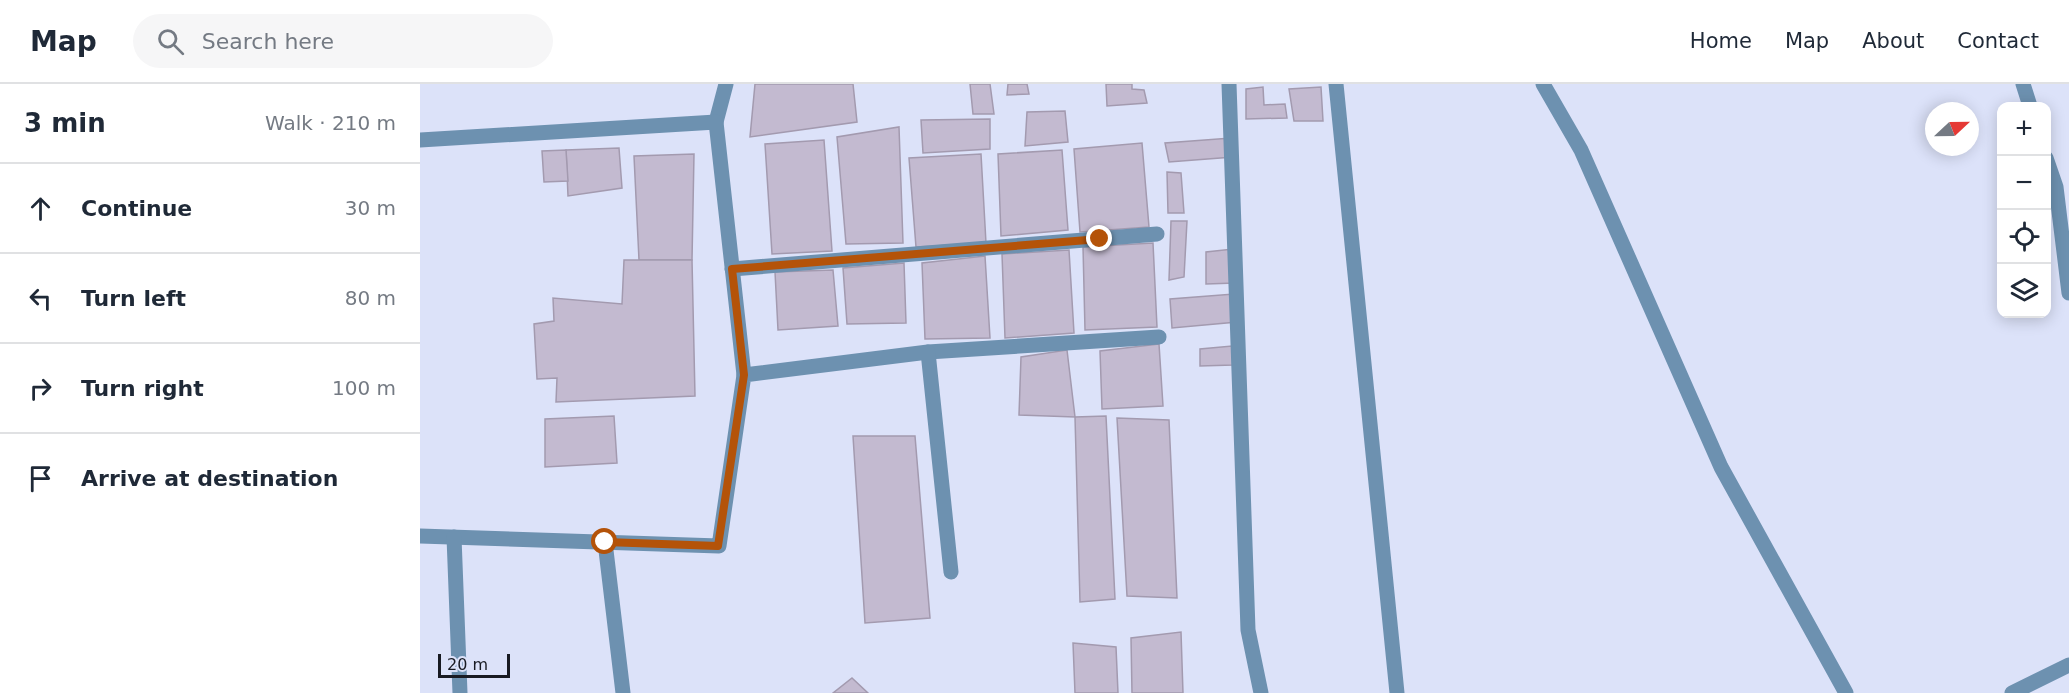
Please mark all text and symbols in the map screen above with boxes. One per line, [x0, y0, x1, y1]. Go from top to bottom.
search box [133, 14, 553, 68]
text: Map [30, 25, 97, 58]
icon: search [154, 25, 187, 58]
text: Search here [202, 29, 334, 54]
text: Home [1690, 29, 1752, 53]
text: Map [1785, 29, 1829, 53]
text: About [1862, 29, 1924, 53]
text: Contact [1957, 29, 2039, 53]
north arrow [1925, 102, 1979, 156]
map controls [1997, 102, 2051, 318]
button: + [1997, 102, 2051, 156]
text: 3 min [24, 108, 106, 138]
text: Walk · 210 m [265, 111, 396, 135]
button: − [1997, 156, 2051, 210]
icon: ahead [24, 192, 57, 225]
text: Continue [81, 196, 192, 221]
text: 30 m [345, 196, 396, 220]
button: locate [1997, 210, 2051, 264]
route end [1086, 225, 1112, 251]
button: layers [1997, 264, 2051, 318]
icon: left [24, 282, 57, 315]
text: Turn left [81, 286, 186, 311]
text: 80 m [345, 286, 396, 310]
icon: right [24, 372, 57, 405]
text: Turn right [81, 376, 204, 401]
text: 100 m [332, 376, 396, 400]
icon: arrive [24, 462, 57, 495]
text: Arrive at destination [81, 466, 338, 491]
route start [591, 528, 617, 554]
scale bar [438, 651, 510, 678]
text: 20 m [447, 655, 488, 674]

